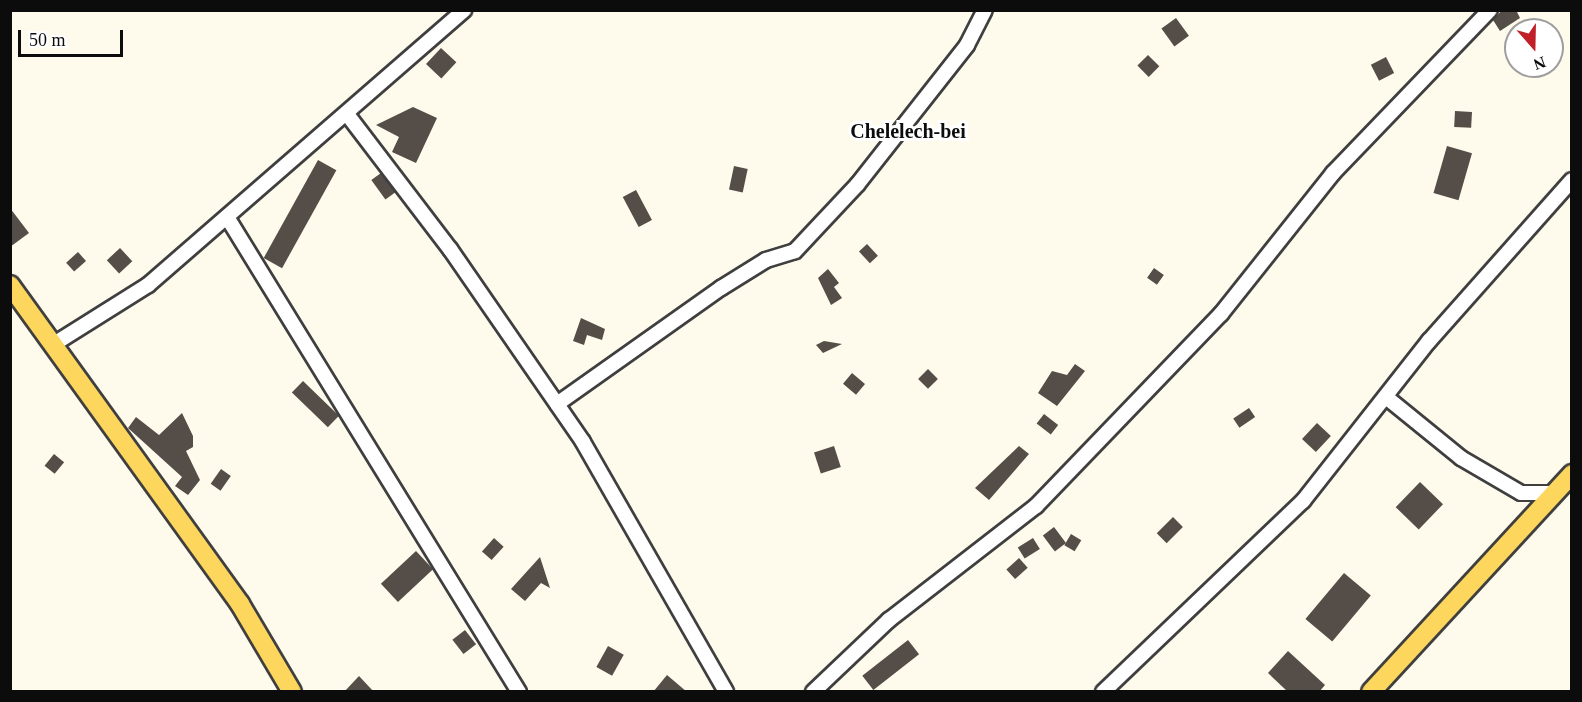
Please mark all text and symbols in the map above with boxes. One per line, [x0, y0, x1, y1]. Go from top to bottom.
scale bar [21, 18, 126, 56]
north arrow [1504, 18, 1564, 78]
text: 50 m [29, 30, 66, 50]
text: N [1531, 54, 1548, 73]
district label: Chelelech-bei [850, 119, 966, 143]

